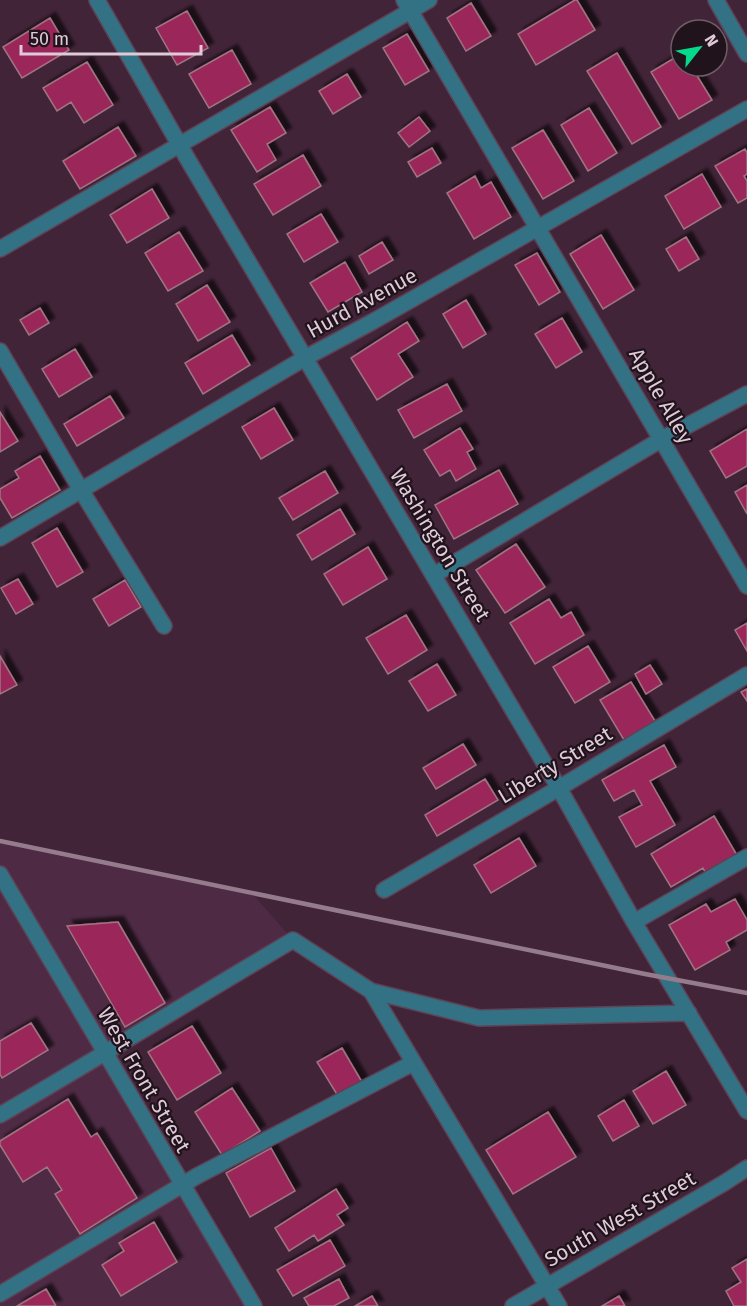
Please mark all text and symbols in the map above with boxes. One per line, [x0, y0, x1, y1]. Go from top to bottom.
scale bar [21, 18, 201, 56]
north arrow [669, 18, 729, 78]
text: 50 m [30, 28, 69, 50]
text: N [701, 31, 722, 50]
street label: Hurd Avenue [302, 262, 422, 344]
street label: Apple Alley [623, 344, 699, 449]
street label: Washington Street [384, 464, 496, 626]
street label: Liberty Street [493, 720, 617, 809]
street label: West Front Street [92, 1003, 196, 1158]
street label: South West Street [540, 1165, 700, 1273]

